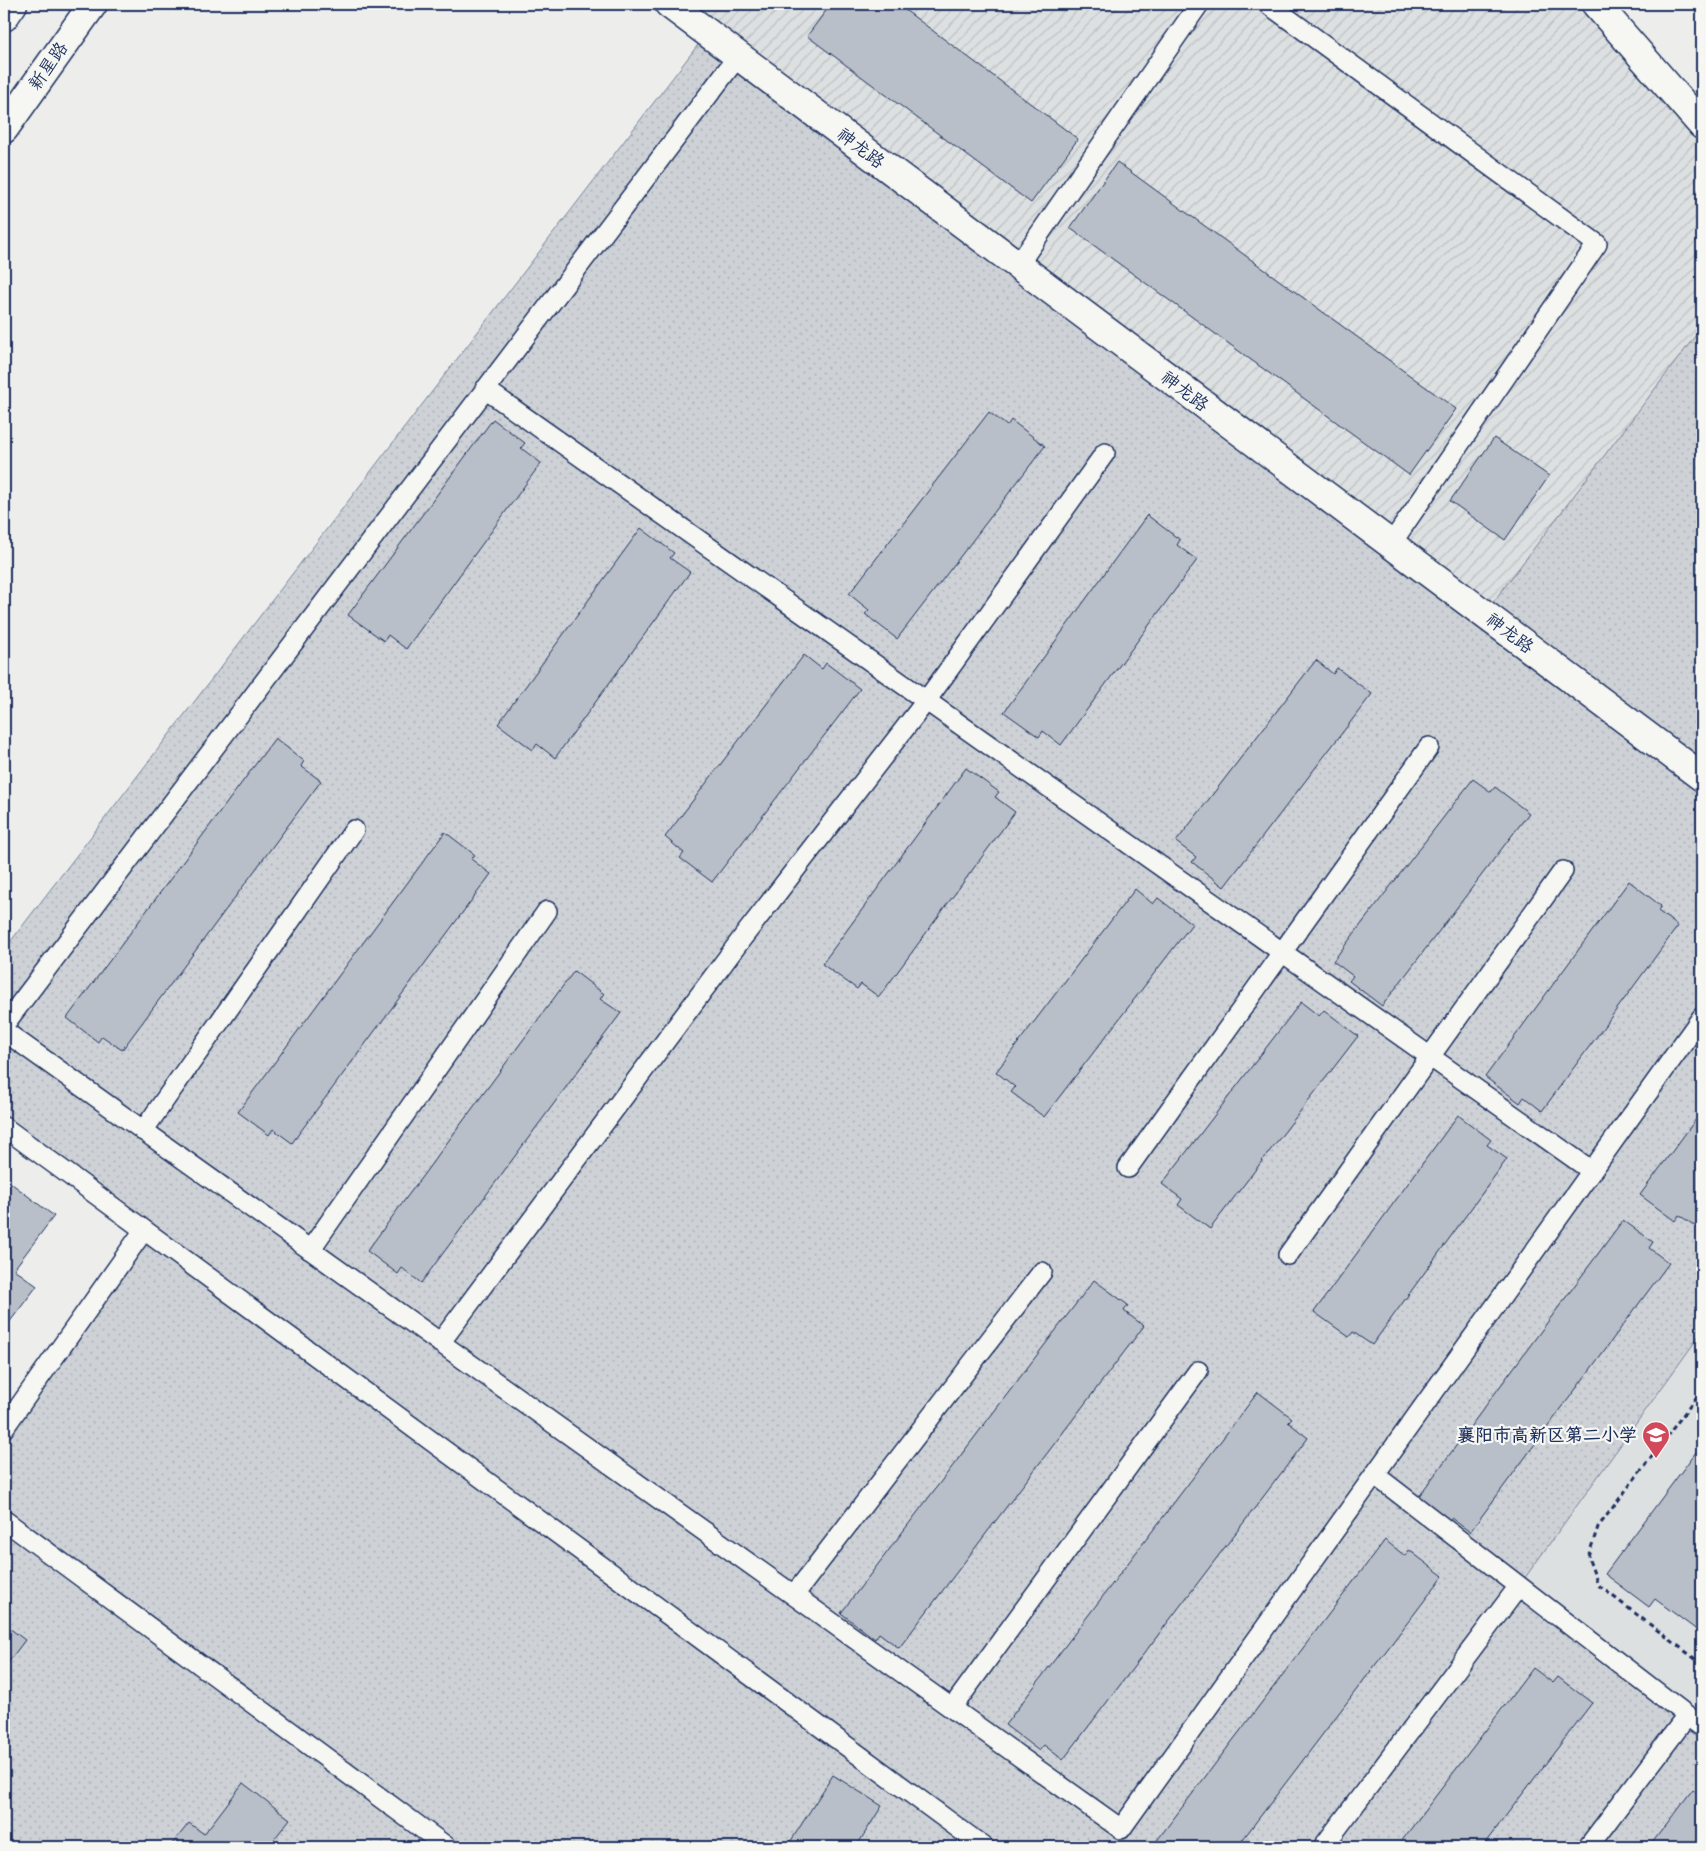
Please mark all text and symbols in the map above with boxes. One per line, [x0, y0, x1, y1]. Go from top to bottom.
street label: 新星路 [24, 38, 72, 94]
street label: 神龙路 [833, 123, 889, 173]
street label: 神龙路 [1157, 366, 1213, 416]
street label: 神龙路 [1482, 608, 1538, 658]
school or university icon: 襄阳市高新区第二小学 [1641, 1420, 1671, 1459]
place label: 襄阳市高新区第二小学 [1457, 1424, 1637, 1446]

